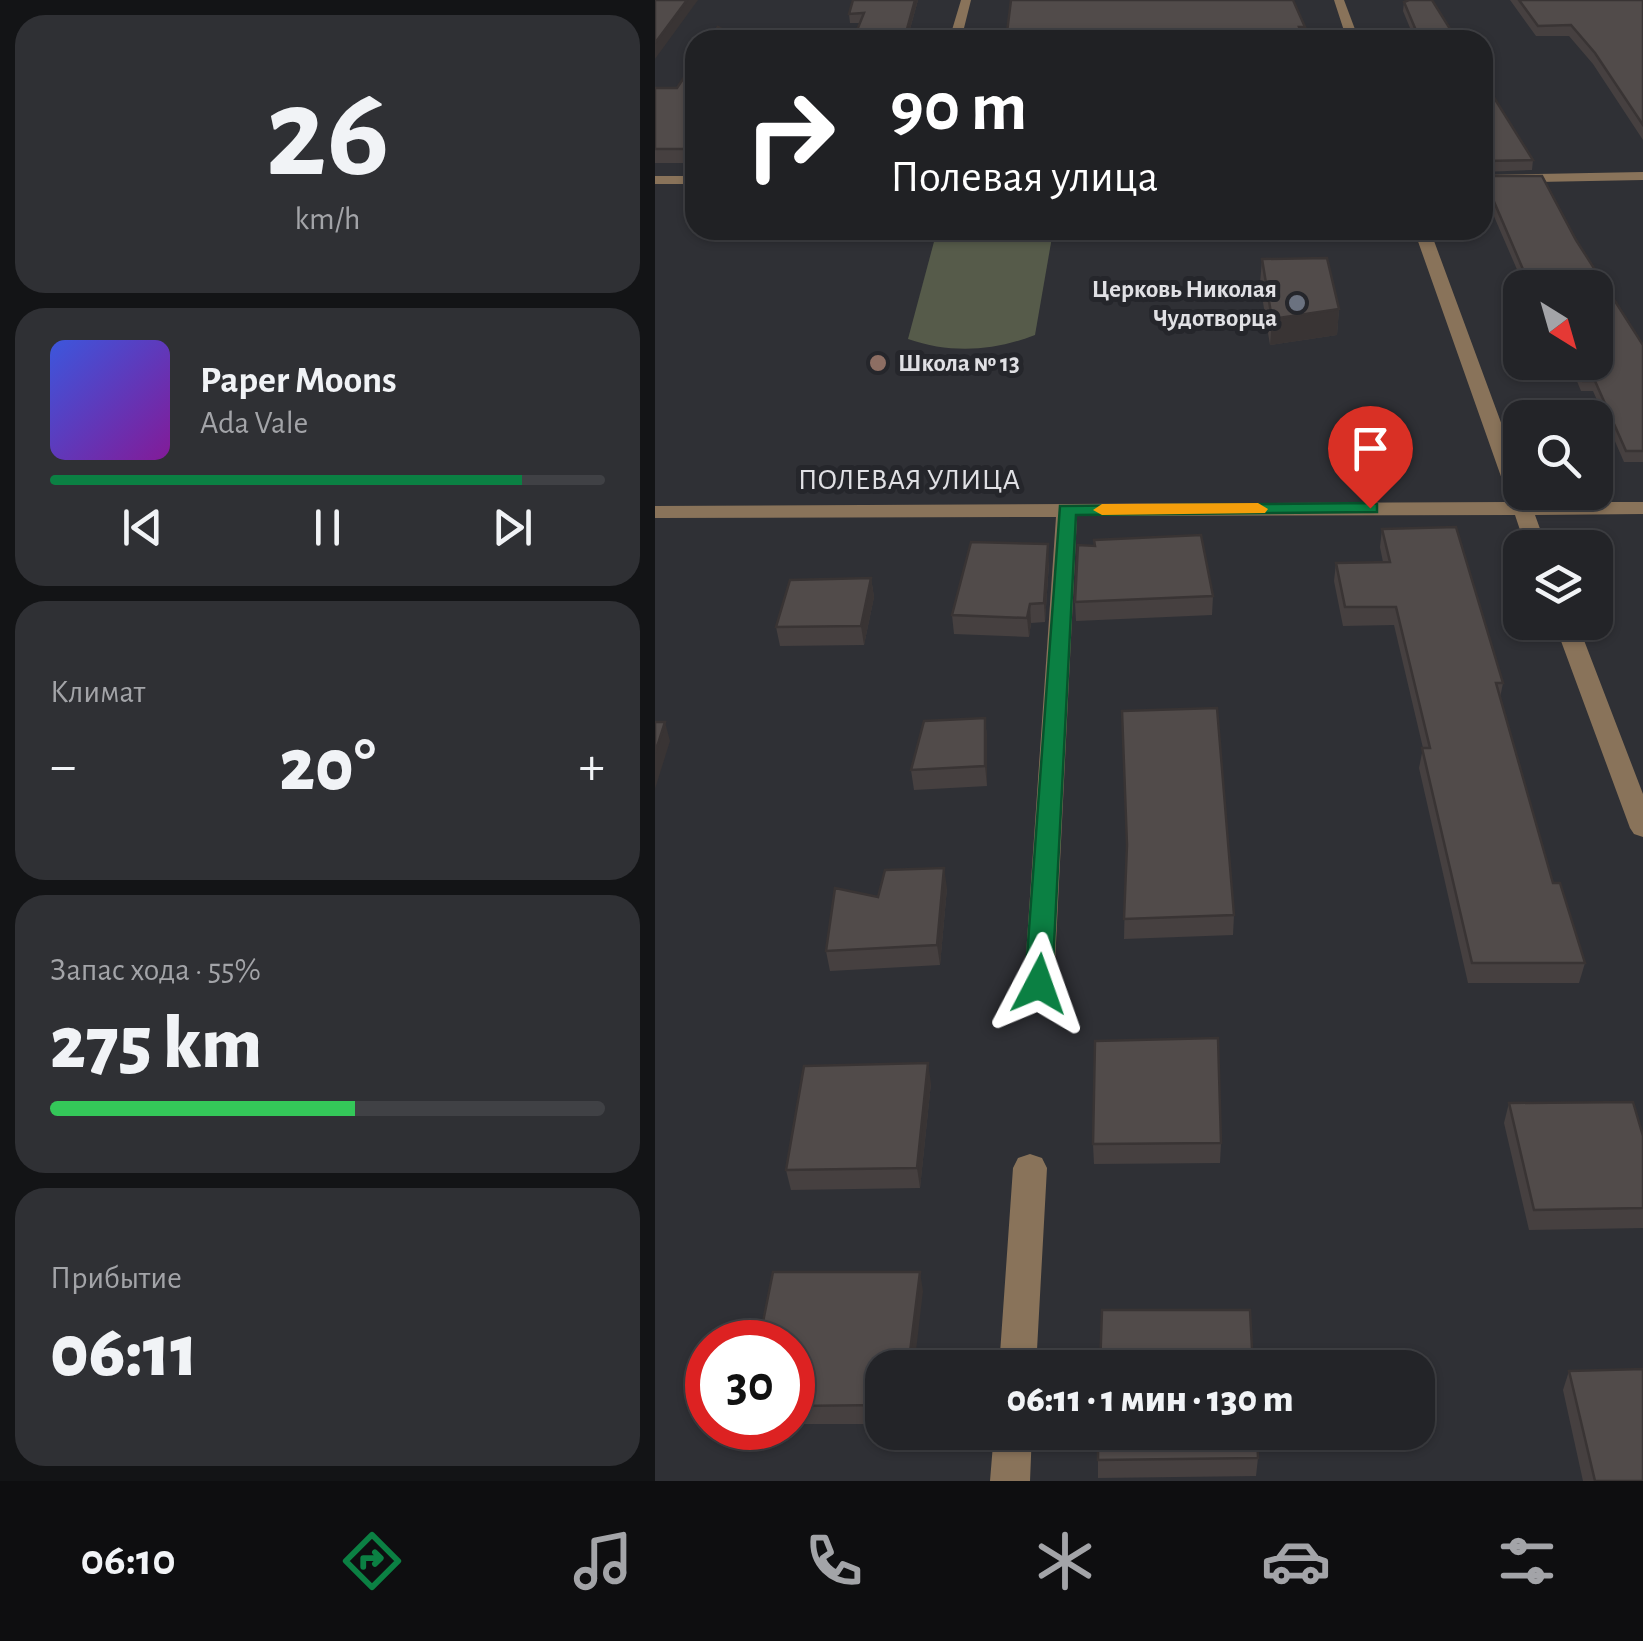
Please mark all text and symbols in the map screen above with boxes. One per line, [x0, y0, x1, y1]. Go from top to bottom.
text: 26 [265, 70, 390, 200]
icon: right [725, 70, 855, 200]
text: 90 m [890, 73, 1027, 143]
text: Полевая улица [890, 155, 1158, 200]
text: km/h [294, 203, 361, 235]
north arrow [1503, 270, 1613, 380]
map controls [1503, 270, 1613, 640]
place label: Церковь Николая Чудотворца [1092, 277, 1277, 331]
marker: Церковь Николая Чудотворца [1286, 292, 1308, 314]
place label: Школа № 13 [898, 351, 1020, 376]
marker: Школа № 13 [867, 352, 889, 374]
text: Paper Moons [200, 362, 397, 400]
button: search [1503, 400, 1613, 510]
pin [1328, 406, 1413, 509]
text: Ada Vale [200, 407, 308, 439]
icon: arrive [1343, 421, 1398, 476]
street label: ПОЛЕВАЯ УЛИЦА [798, 465, 1020, 495]
icon: previous [115, 500, 170, 555]
icon: pause [300, 500, 355, 555]
icon: next [485, 500, 540, 555]
button: layers [1503, 530, 1613, 640]
text: Климат [50, 676, 145, 708]
text: 20° [279, 729, 376, 804]
text: − [50, 739, 76, 794]
text: + [579, 739, 605, 794]
position arrow [987, 932, 1091, 1036]
text: Запас хода · 55% [50, 954, 261, 986]
text: 275 km [50, 1007, 262, 1082]
text: Прибытие [50, 1262, 182, 1294]
text: 06:11 [50, 1315, 198, 1390]
speed limit sign: 30 [685, 1320, 815, 1450]
text: 06:11 · 1 мин · 130 m [1007, 1381, 1293, 1419]
icon: directions [337, 1526, 407, 1596]
icon: music [568, 1526, 638, 1596]
icon: phone [799, 1526, 869, 1596]
icon: climate [1030, 1526, 1100, 1596]
icon: car [1261, 1526, 1331, 1596]
icon: filters [1492, 1526, 1562, 1596]
text: 06:10 [81, 1538, 176, 1583]

